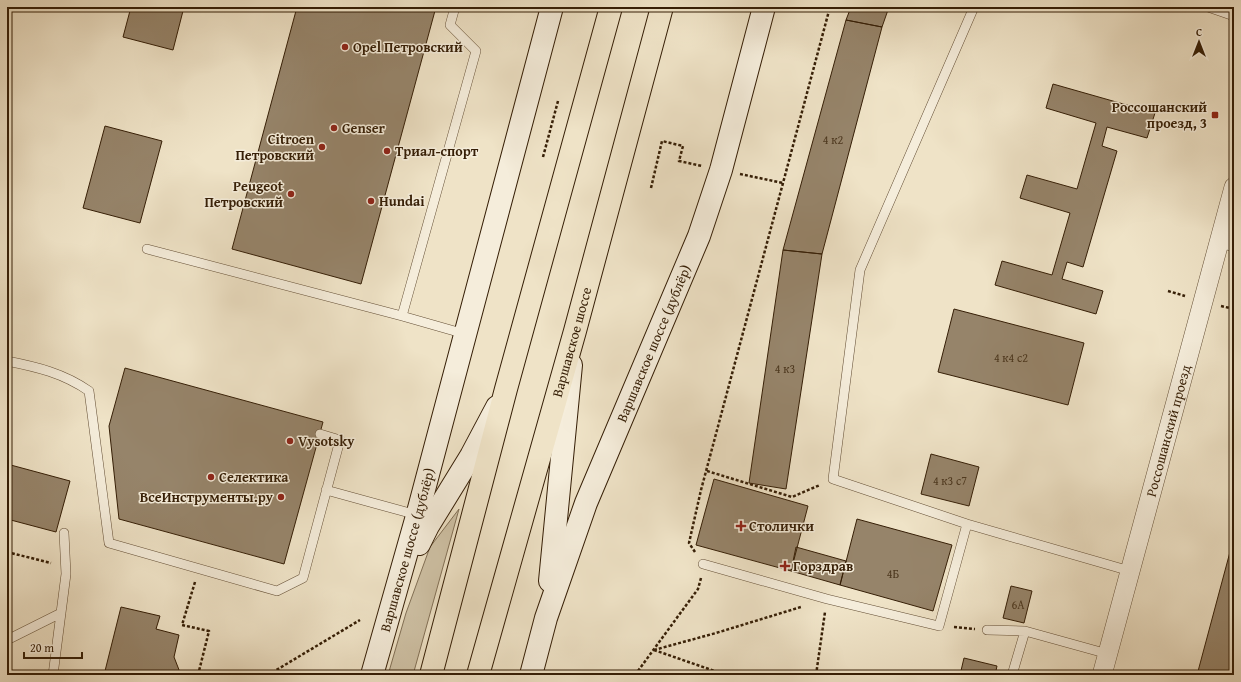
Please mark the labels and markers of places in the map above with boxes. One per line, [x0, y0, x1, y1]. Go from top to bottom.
place label: Opel Петровский [353, 37, 463, 57]
marker: Opel Петровский [340, 42, 350, 52]
place label: Россошанский проезд, 3 [1112, 97, 1207, 133]
marker: Россошанский проезд, 3 [1210, 110, 1220, 120]
place label: Genser [342, 118, 386, 138]
marker: Genser [329, 123, 339, 133]
place label: Citroen Петровский [235, 129, 315, 165]
place label: Триал-спорт [395, 141, 479, 161]
marker: Citroen Петровский [317, 142, 327, 152]
marker: Триал-спорт [382, 146, 392, 156]
place label: Peugeot Петровский [204, 176, 284, 212]
marker: Peugeot Петровский [286, 189, 296, 199]
place label: Hundai [379, 191, 425, 211]
marker: Hundai [366, 196, 376, 206]
place label: Vysotsky [298, 431, 355, 451]
marker: Vysotsky [285, 436, 295, 446]
place label: Селектика [219, 467, 289, 487]
marker: Селектика [206, 472, 216, 482]
place label: ВсеИнструменты.ру [140, 487, 274, 507]
marker: ВсеИнструменты.ру [276, 492, 286, 502]
place label: Столички [749, 516, 814, 536]
marker: Столички [736, 521, 746, 531]
place label: Горздрав [793, 556, 853, 576]
marker: Горздрав [780, 561, 790, 571]

